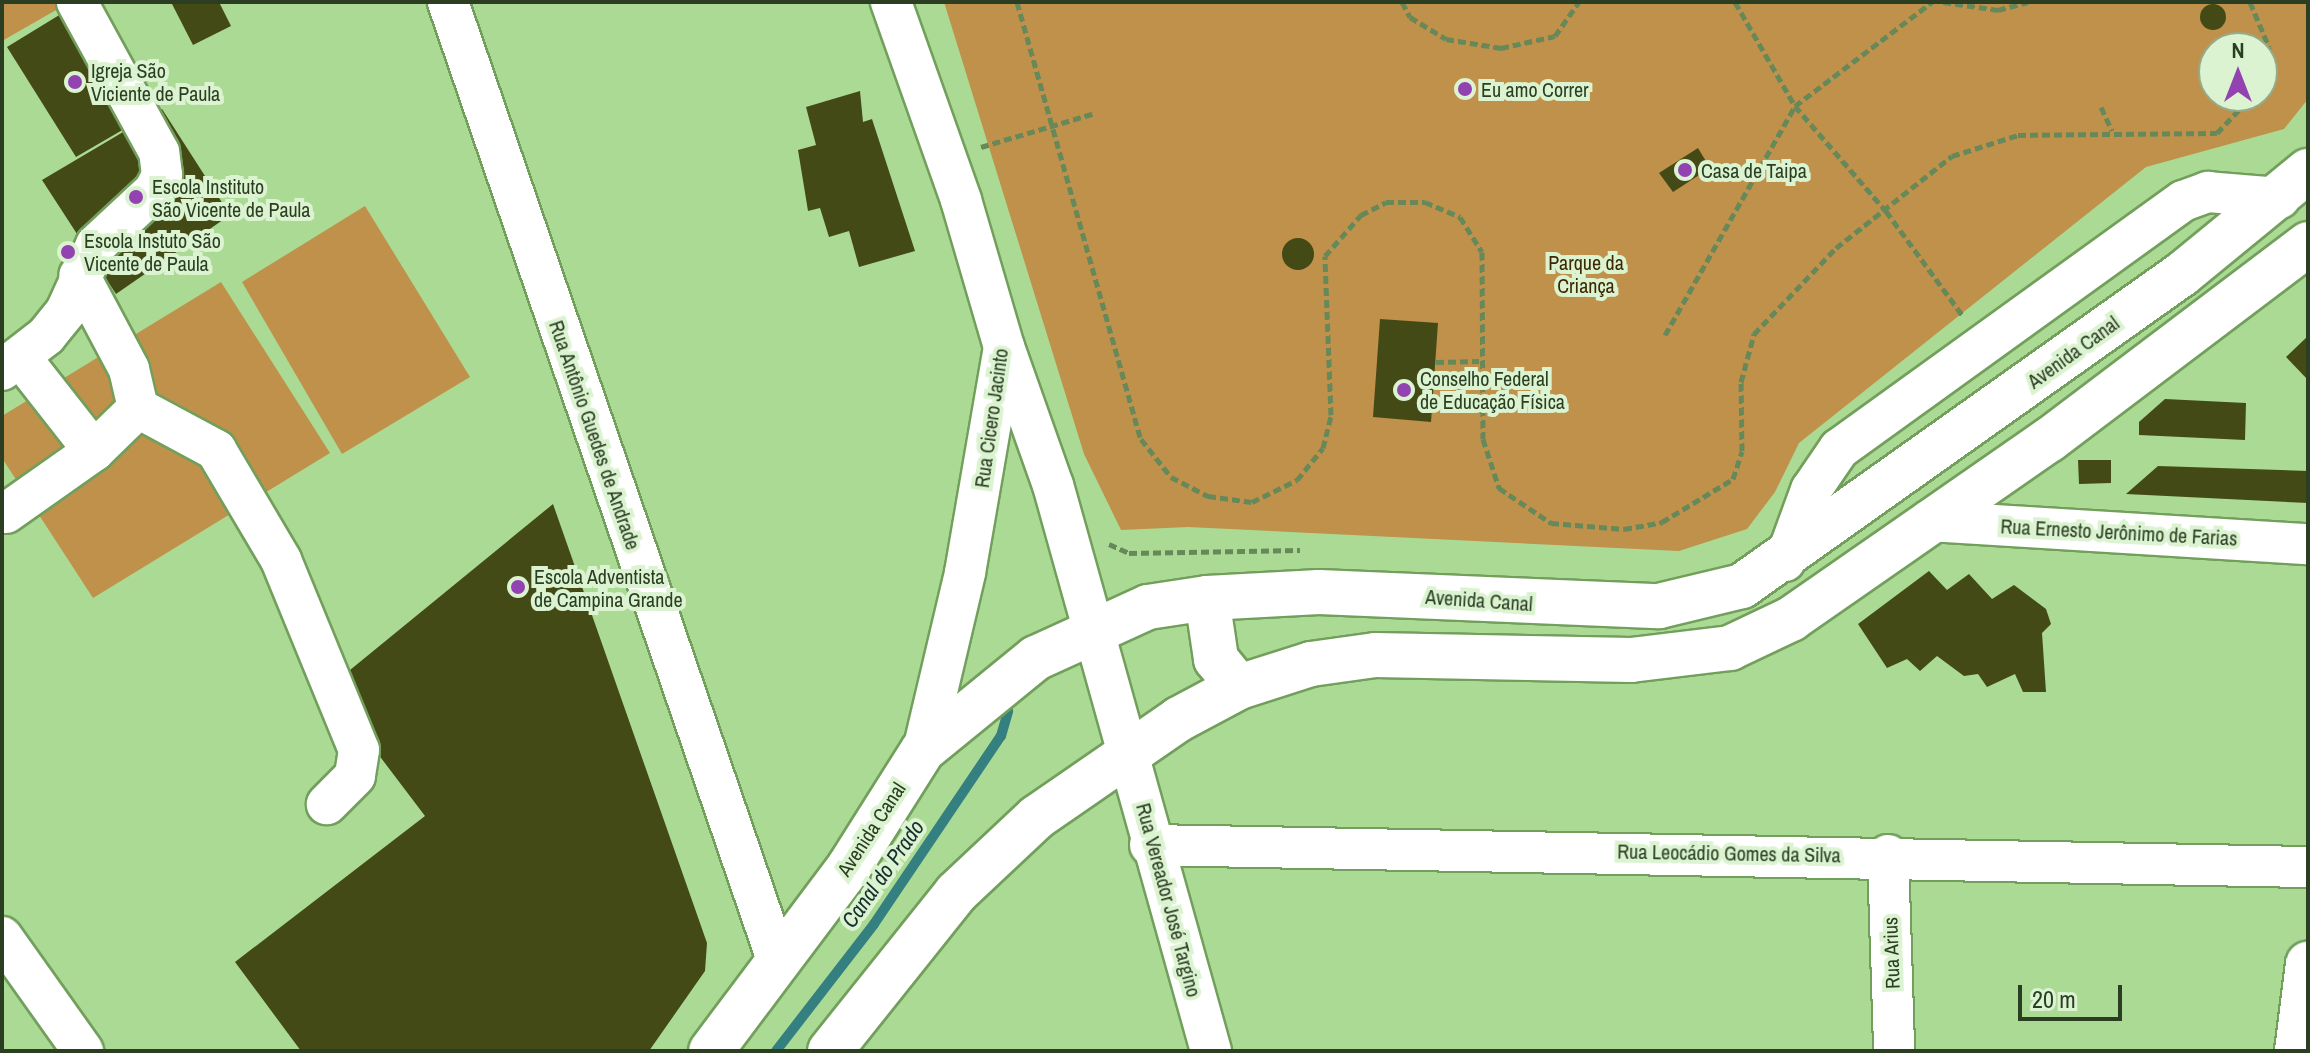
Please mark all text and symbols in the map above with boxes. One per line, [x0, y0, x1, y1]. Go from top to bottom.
north arrow [2198, 32, 2278, 112]
text: N [2231, 35, 2245, 65]
place label: Igreja São Viciente de Paula [91, 58, 220, 105]
marker: Igreja São Viciente de Paula [66, 73, 84, 91]
place label: Eu amo Correr [1481, 77, 1589, 101]
marker: Eu amo Correr [1456, 80, 1474, 98]
place label: Casa de Taipa [1701, 158, 1807, 182]
marker: Casa de Taipa [1676, 161, 1694, 179]
place label: Escola Instituto São Vicente de Paula [152, 174, 310, 221]
marker: Escola Instituto São Vicente de Paula [127, 188, 145, 206]
place label: Escola Instuto São Vicente de Paula [84, 228, 221, 275]
marker: Escola Instuto São Vicente de Paula [59, 243, 77, 261]
park label: Parque da Criança [1548, 250, 1624, 297]
street label: Avenida Canal [2023, 311, 2123, 393]
street label: Rua Antônio Guedes de Andrade [544, 316, 646, 554]
street label: Rua Cicero Jacinto [969, 347, 1013, 489]
place label: Conselho Federal de Educação Física [1420, 366, 1565, 413]
marker: Conselho Federal de Educação Física [1395, 381, 1413, 399]
street label: Rua Ernesto Jerônimo de Farias [2000, 514, 2238, 550]
place label: Escola Adventista de Campina Grande [534, 564, 683, 611]
marker: Escola Adventista de Campina Grande [509, 578, 527, 596]
street label: Avenida Canal [1425, 584, 1533, 616]
street label: Avenida Canal [832, 777, 910, 881]
street label: Rua Vereador José Targino [1132, 800, 1206, 1000]
water label: Canal do Prado [836, 815, 930, 933]
street label: Rua Leocádio Gomes da Silva [1617, 839, 1841, 867]
street label: Rua Arius [1878, 916, 1904, 990]
scale bar [2022, 969, 2126, 1019]
text: 20 m [2032, 983, 2076, 1015]

